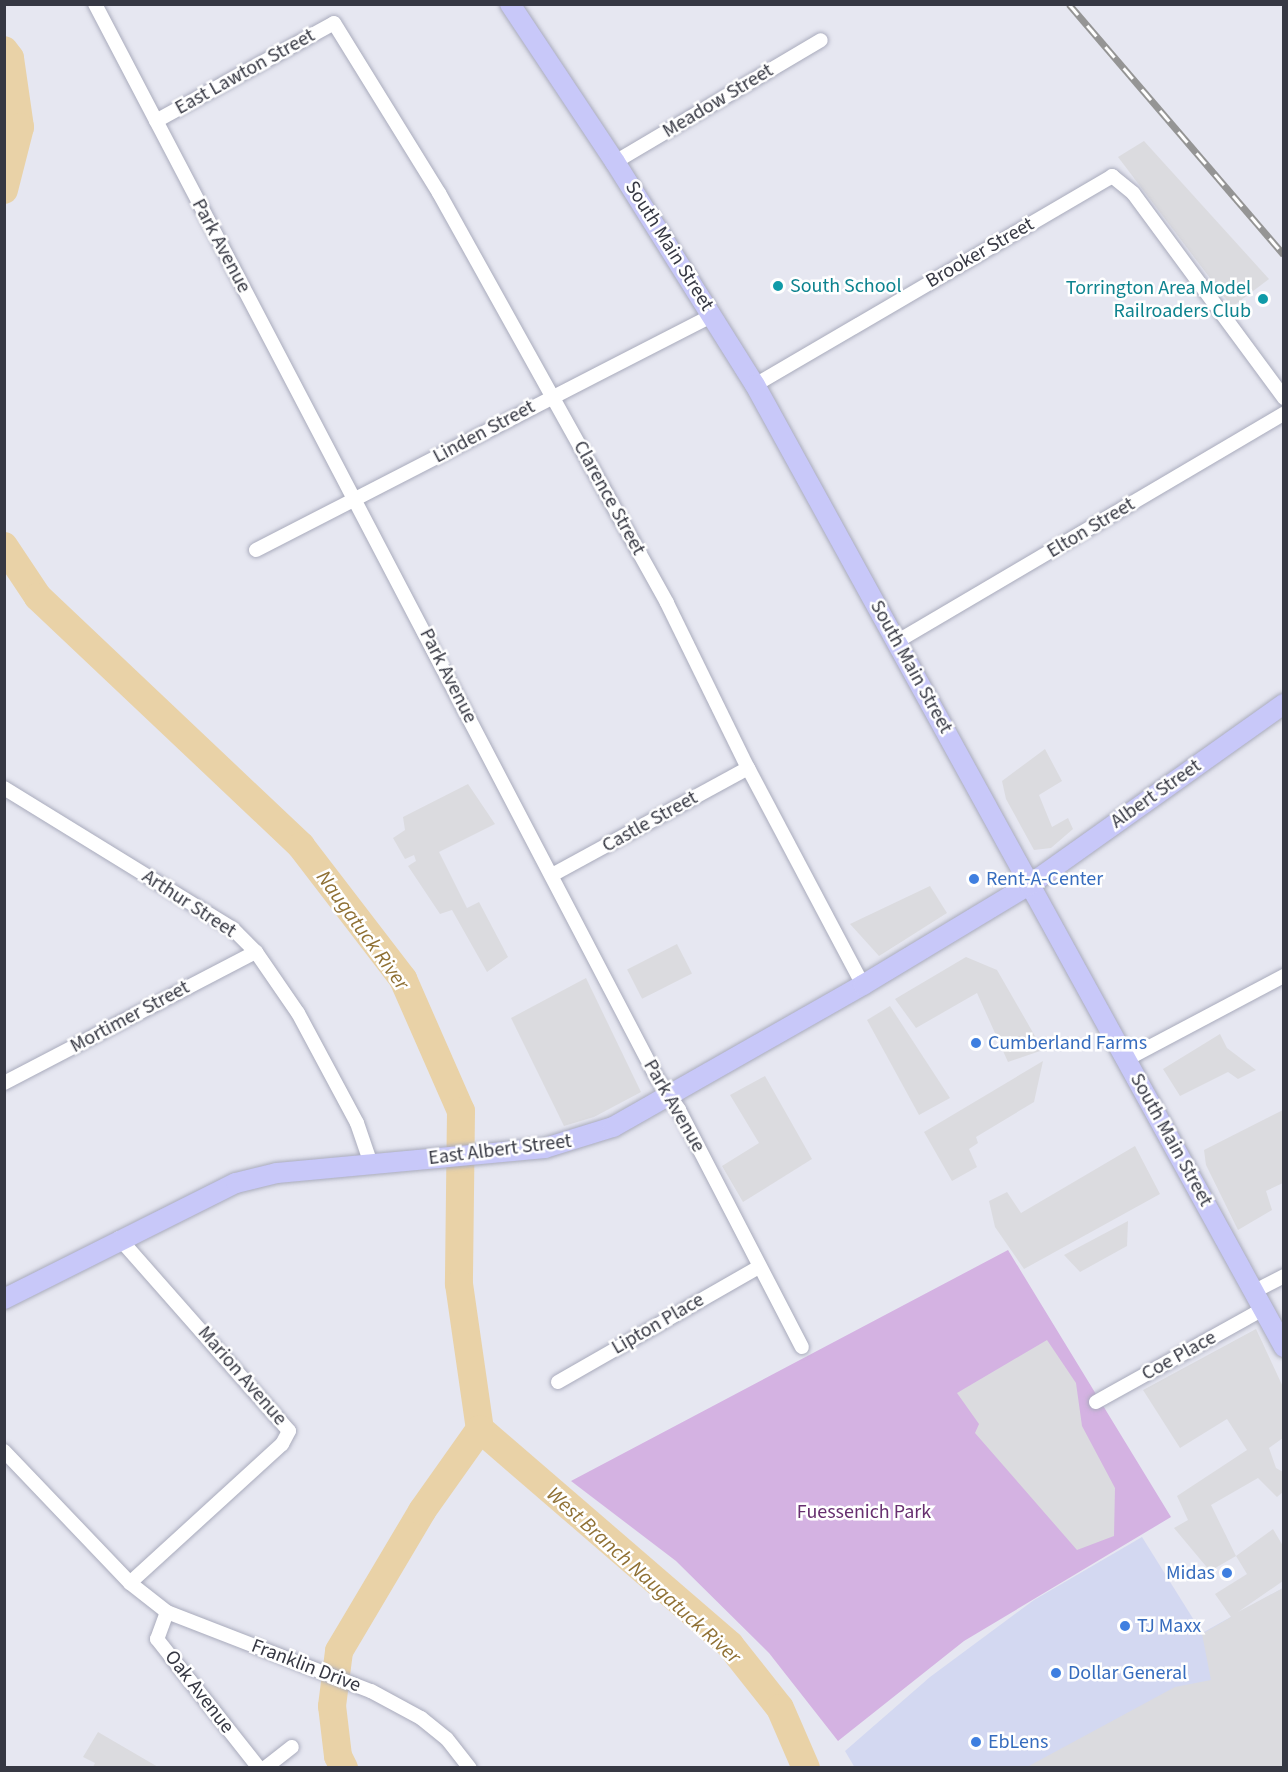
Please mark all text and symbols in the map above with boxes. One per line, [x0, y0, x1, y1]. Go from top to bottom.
street label: East Lawton Street [171, 24, 319, 120]
street label: Meadow Street [658, 59, 778, 143]
street label: South Main Street [619, 177, 719, 315]
street label: Park Avenue [186, 195, 256, 297]
street label: Brooker Street [922, 212, 1038, 294]
place label: South School [790, 274, 901, 298]
place label: Torrington Area Model Railroaders Club [1066, 276, 1251, 323]
marker: South School [771, 279, 785, 293]
marker: Torrington Area Model Railroaders Club [1256, 292, 1270, 306]
street label: Linden Street [429, 395, 539, 469]
street label: Clarence Street [568, 437, 650, 559]
street label: Elton Street [1043, 492, 1139, 564]
street label: South Main Street [864, 596, 958, 738]
street label: Park Avenue [414, 625, 482, 727]
street label: Albert Street [1106, 754, 1206, 834]
street label: Castle Street [598, 786, 702, 858]
street label: Arthur Street [137, 865, 241, 943]
water label: Naugatuck River [311, 865, 415, 995]
place label: Rent-A-Center [986, 867, 1103, 891]
marker: Rent-A-Center [967, 872, 981, 886]
street label: Mortimer Street [66, 976, 194, 1058]
place label: Cumberland Farms [988, 1031, 1147, 1055]
marker: Cumberland Farms [969, 1036, 983, 1050]
street label: Park Avenue [638, 1055, 710, 1157]
street label: South Main Street [1124, 1069, 1218, 1211]
street label: East Albert Street [427, 1129, 573, 1171]
street label: Lipton Place [607, 1288, 709, 1360]
street label: Marion Avenue [192, 1321, 292, 1431]
street label: Coe Place [1138, 1326, 1220, 1386]
water label: West Branch Naugatuck River [542, 1481, 746, 1669]
park label: Fuessenich Park [797, 1500, 931, 1524]
place label: Midas [1166, 1561, 1215, 1585]
marker: Midas [1220, 1566, 1234, 1580]
place label: TJ Maxx [1137, 1614, 1201, 1638]
marker: TJ Maxx [1118, 1619, 1132, 1633]
street label: Franklin Drive [248, 1634, 364, 1698]
street label: Oak Avenue [159, 1646, 239, 1738]
place label: Dollar General [1068, 1661, 1187, 1685]
marker: Dollar General [1049, 1666, 1063, 1680]
place label: EbLens [988, 1730, 1048, 1754]
marker: EbLens [969, 1735, 983, 1749]

